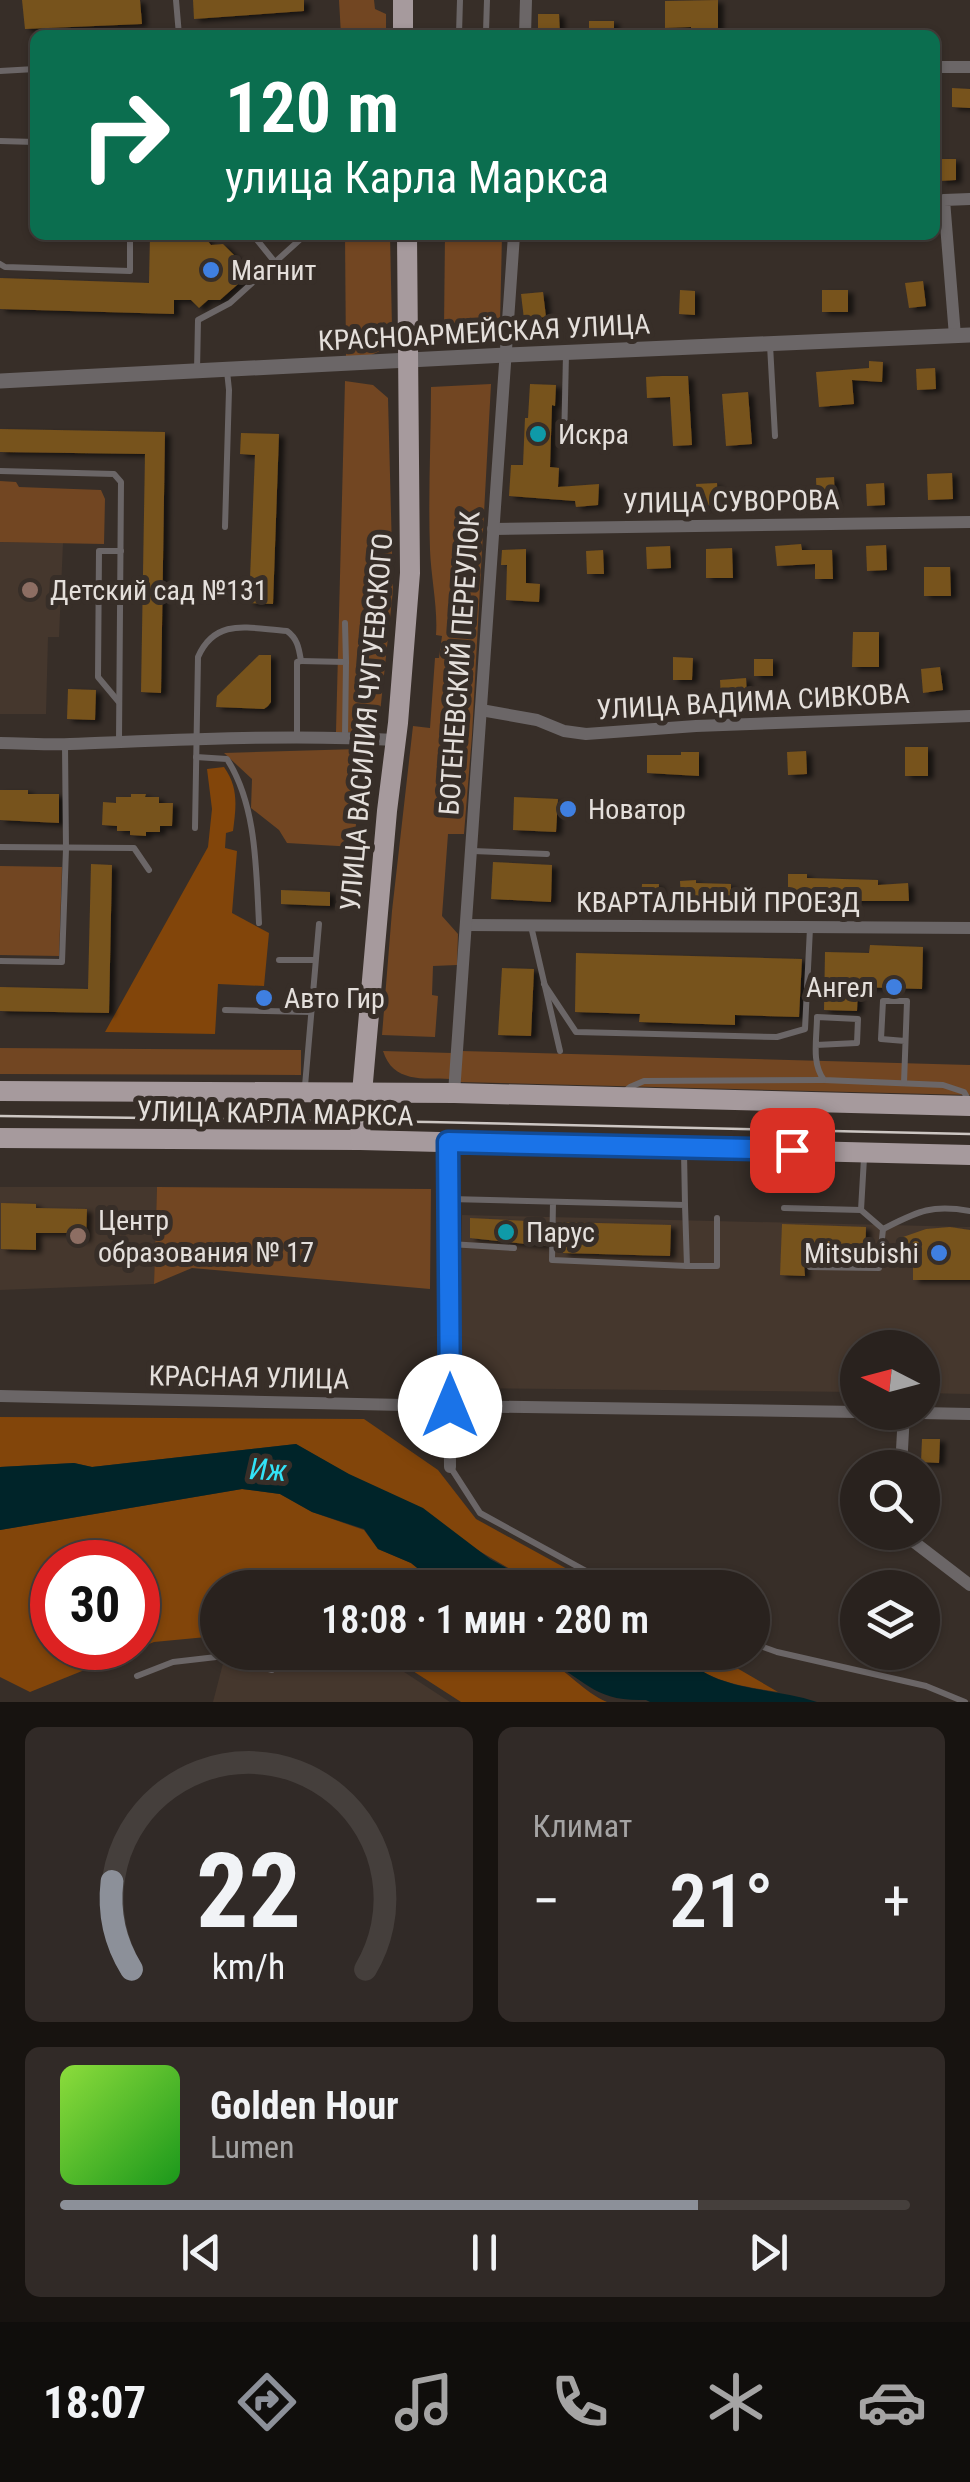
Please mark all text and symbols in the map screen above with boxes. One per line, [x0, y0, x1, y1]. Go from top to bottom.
text: 120 m [225, 67, 399, 149]
icon: right [60, 70, 190, 200]
text: улица Карла Маркса [225, 151, 609, 204]
place label: Магнит [231, 254, 316, 287]
marker: Магнит [200, 259, 222, 281]
street label: КРАСНОАРМЕЙСКАЯ УЛИЦА [317, 307, 651, 358]
place label: Искра [558, 418, 629, 451]
marker: Искра [527, 423, 549, 445]
street label: УЛИЦА СУВОРОВА [622, 483, 840, 520]
street label: БОТЕНЕВСКИЙ ПЕРЕУЛОК [432, 510, 487, 816]
street label: УЛИЦА ВАСИЛИЯ ЧУГУЕВСКОГО [334, 532, 399, 912]
place label: Детский сад №131 [50, 574, 268, 607]
marker: Детский сад №131 [19, 579, 41, 601]
street label: УЛИЦА ВАДИМА СИВКОВА [596, 677, 910, 726]
place label: Новатор [588, 793, 686, 826]
marker: Новатор [557, 798, 579, 820]
street label: КВАРТАЛЬНЫЙ ПРОЕЗД [576, 886, 860, 919]
place label: Ангел [806, 971, 874, 1004]
marker: Ангел [883, 976, 905, 998]
place label: Авто Гир [284, 982, 385, 1015]
marker: Авто Гир [253, 987, 275, 1009]
street label: УЛИЦА КАРЛА МАРКСА [136, 1095, 414, 1132]
pin [750, 1108, 835, 1193]
icon: arrive [765, 1123, 820, 1178]
place label: Центр образования № 17 [98, 1204, 314, 1269]
place label: Парус [526, 1216, 595, 1249]
marker: Парус [495, 1221, 517, 1243]
marker: Центр образования № 17 [67, 1225, 89, 1247]
place label: Mitsubishi [804, 1237, 919, 1270]
marker: Mitsubishi [928, 1242, 950, 1264]
north arrow [840, 1330, 940, 1430]
map controls [840, 1330, 940, 1670]
position arrow [398, 1354, 502, 1458]
street label: КРАСНАЯ УЛИЦА [148, 1359, 350, 1396]
button: search [840, 1450, 940, 1550]
water label: Иж [248, 1451, 288, 1488]
speed limit sign: 30 [30, 1540, 160, 1670]
button: layers [840, 1570, 940, 1670]
text: 18:08 · 1 мин · 280 m [321, 1598, 649, 1642]
text: Климат [533, 1807, 632, 1845]
text: 22 [196, 1831, 301, 1952]
text: 21° [669, 1857, 774, 1945]
text: − [533, 1869, 560, 1933]
text: + [883, 1869, 910, 1933]
text: km/h [212, 1946, 286, 1988]
text: Golden Hour [210, 2084, 399, 2128]
text: Lumen [210, 2128, 295, 2166]
icon: previous [174, 2225, 229, 2280]
icon: pause [457, 2225, 512, 2280]
icon: next [741, 2225, 796, 2280]
icon: directions [232, 2367, 302, 2437]
icon: music [389, 2367, 459, 2437]
icon: phone [545, 2367, 615, 2437]
icon: climate [701, 2367, 771, 2437]
icon: car [857, 2367, 927, 2437]
text: 18:07 [43, 2376, 146, 2429]

